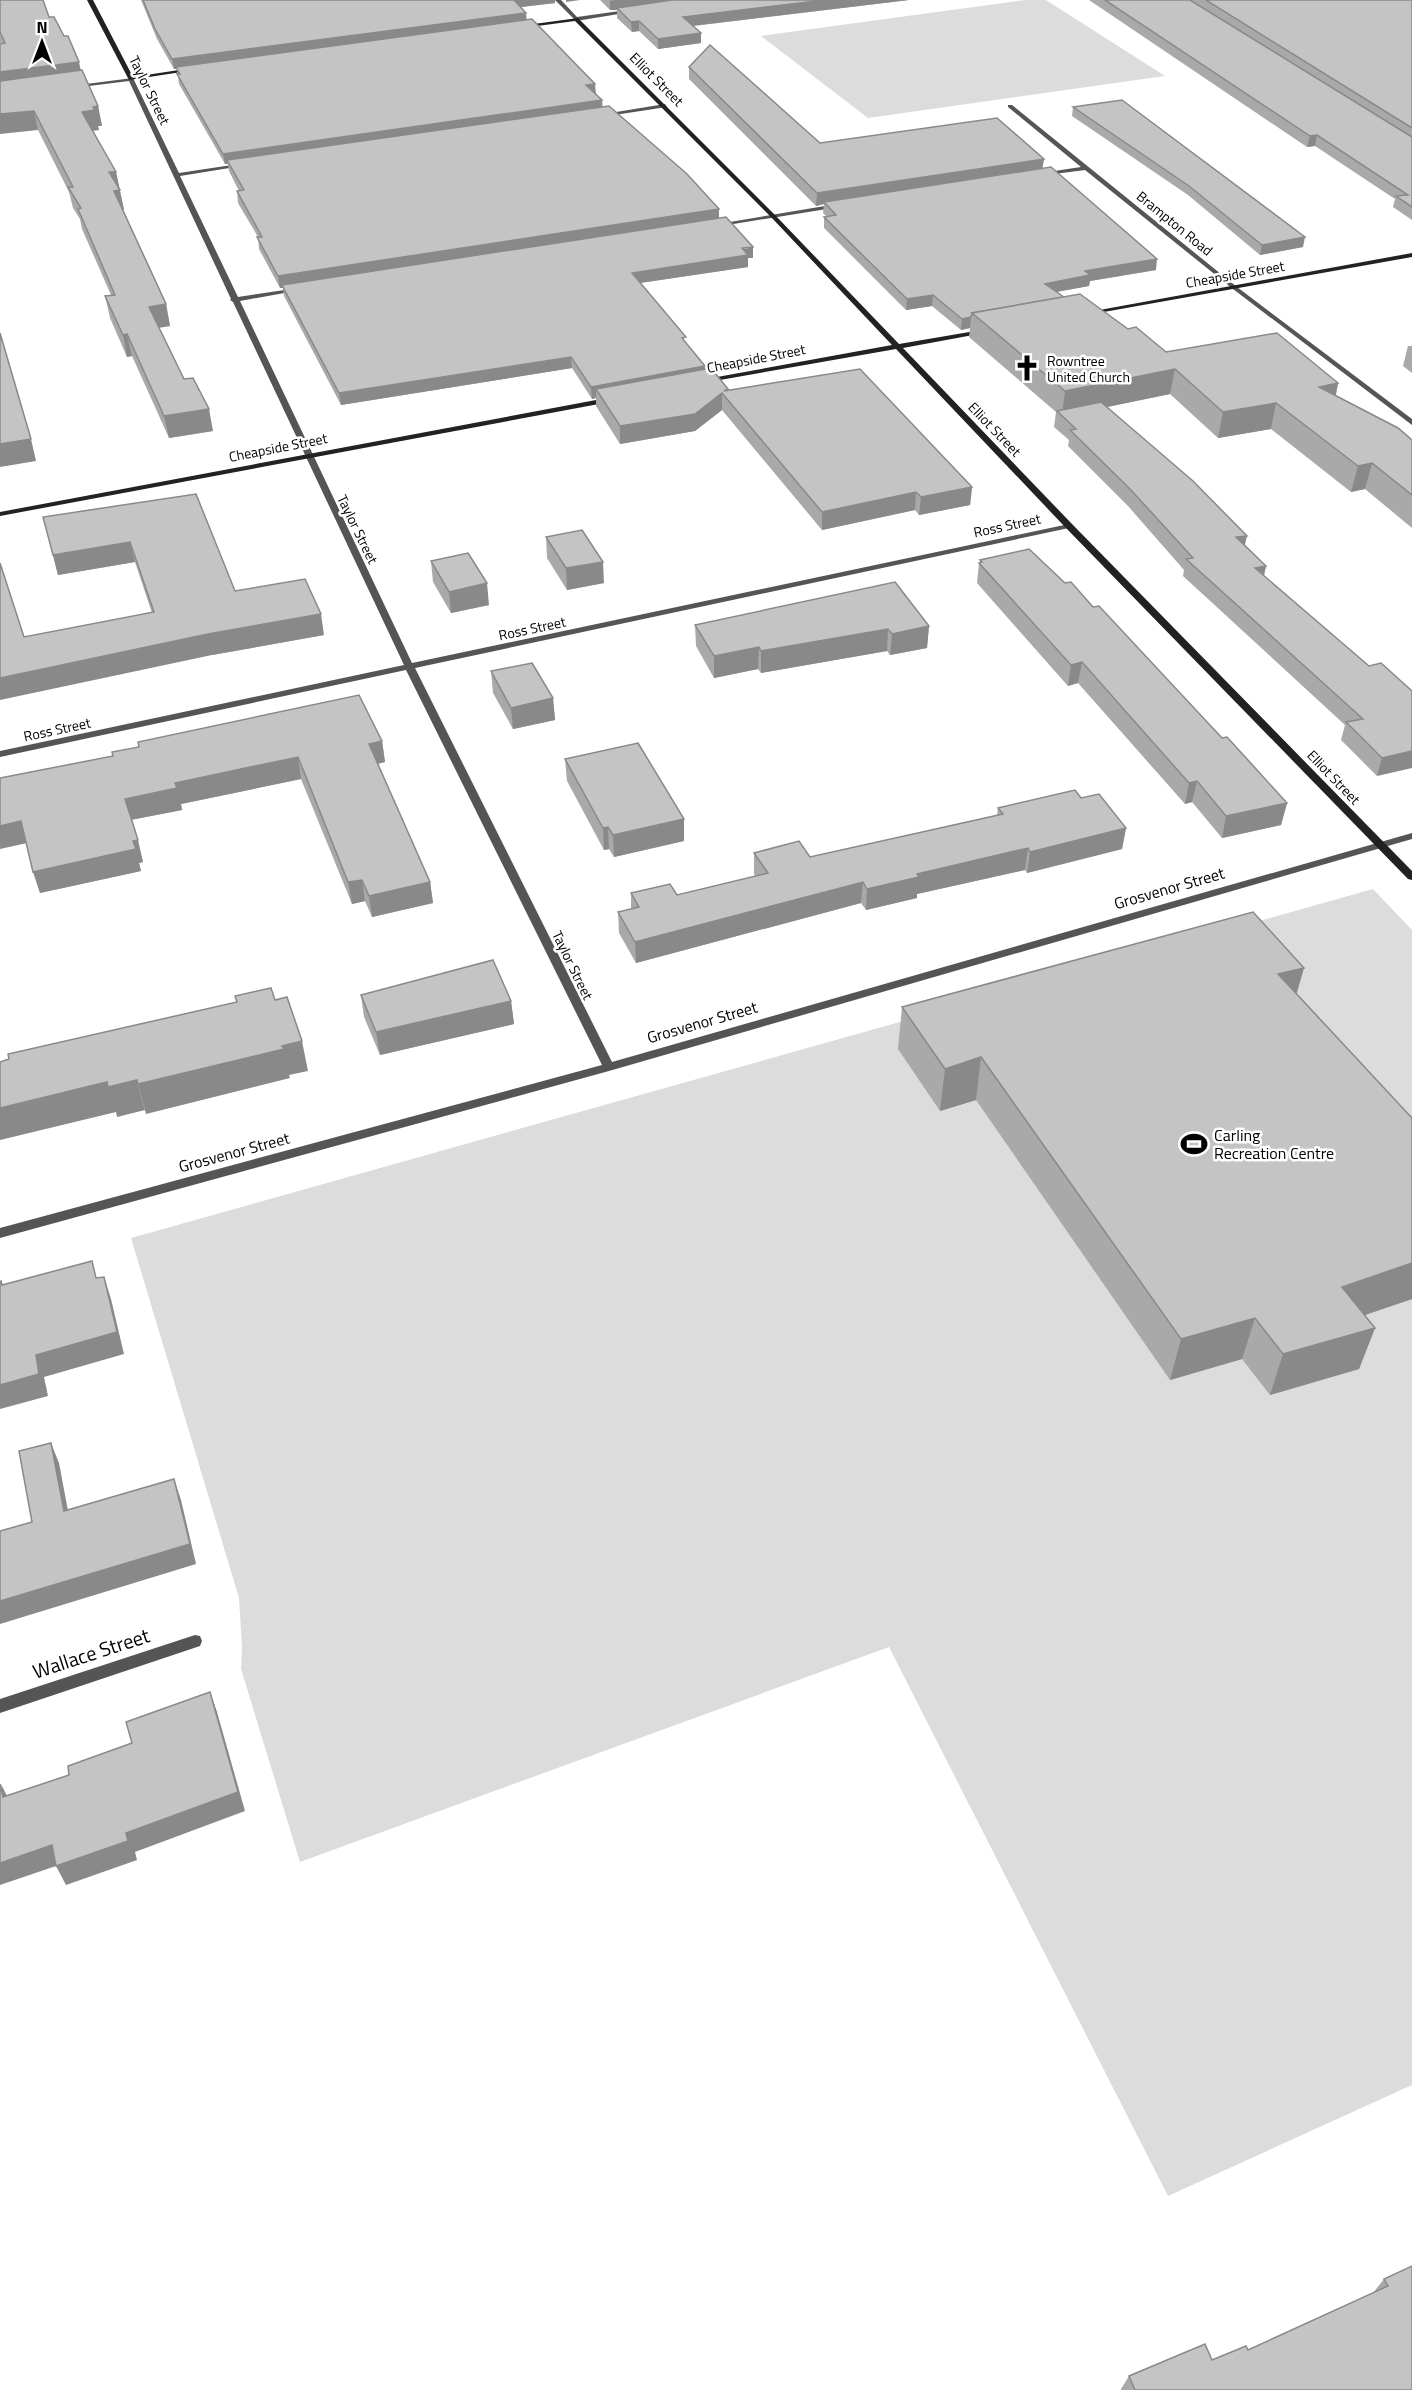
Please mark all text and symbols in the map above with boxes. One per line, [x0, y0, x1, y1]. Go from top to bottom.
north arrow [12, 12, 72, 72]
text: N [36, 15, 48, 39]
street label: Elliot Street [625, 47, 689, 111]
street label: Taylor Street [124, 52, 176, 128]
street label: Brampton Road [1132, 186, 1218, 260]
street label: Cheapside Street [1184, 255, 1286, 293]
street label: Cheapside Street [705, 338, 807, 378]
place label: Rowntree United Church [1047, 350, 1130, 387]
church icon: Rowntree United Church [1012, 353, 1042, 383]
street label: Elliot Street [964, 397, 1026, 461]
street label: Cheapside Street [227, 427, 329, 467]
street label: Taylor Street [332, 491, 384, 567]
street label: Ross Street [972, 508, 1043, 542]
street label: Ross Street [497, 611, 568, 645]
street label: Ross Street [22, 712, 93, 746]
street label: Elliot Street [1303, 745, 1365, 809]
street label: Grosvenor Street [1111, 861, 1227, 915]
street label: Taylor Street [547, 927, 599, 1003]
street label: Grosvenor Street [644, 995, 760, 1049]
place label: Carling Recreation Centre [1214, 1123, 1334, 1165]
street label: Grosvenor Street [176, 1126, 293, 1178]
sports icon: Carling Recreation Centre [1179, 1129, 1209, 1159]
street label: Wallace Street [28, 1620, 154, 1686]

